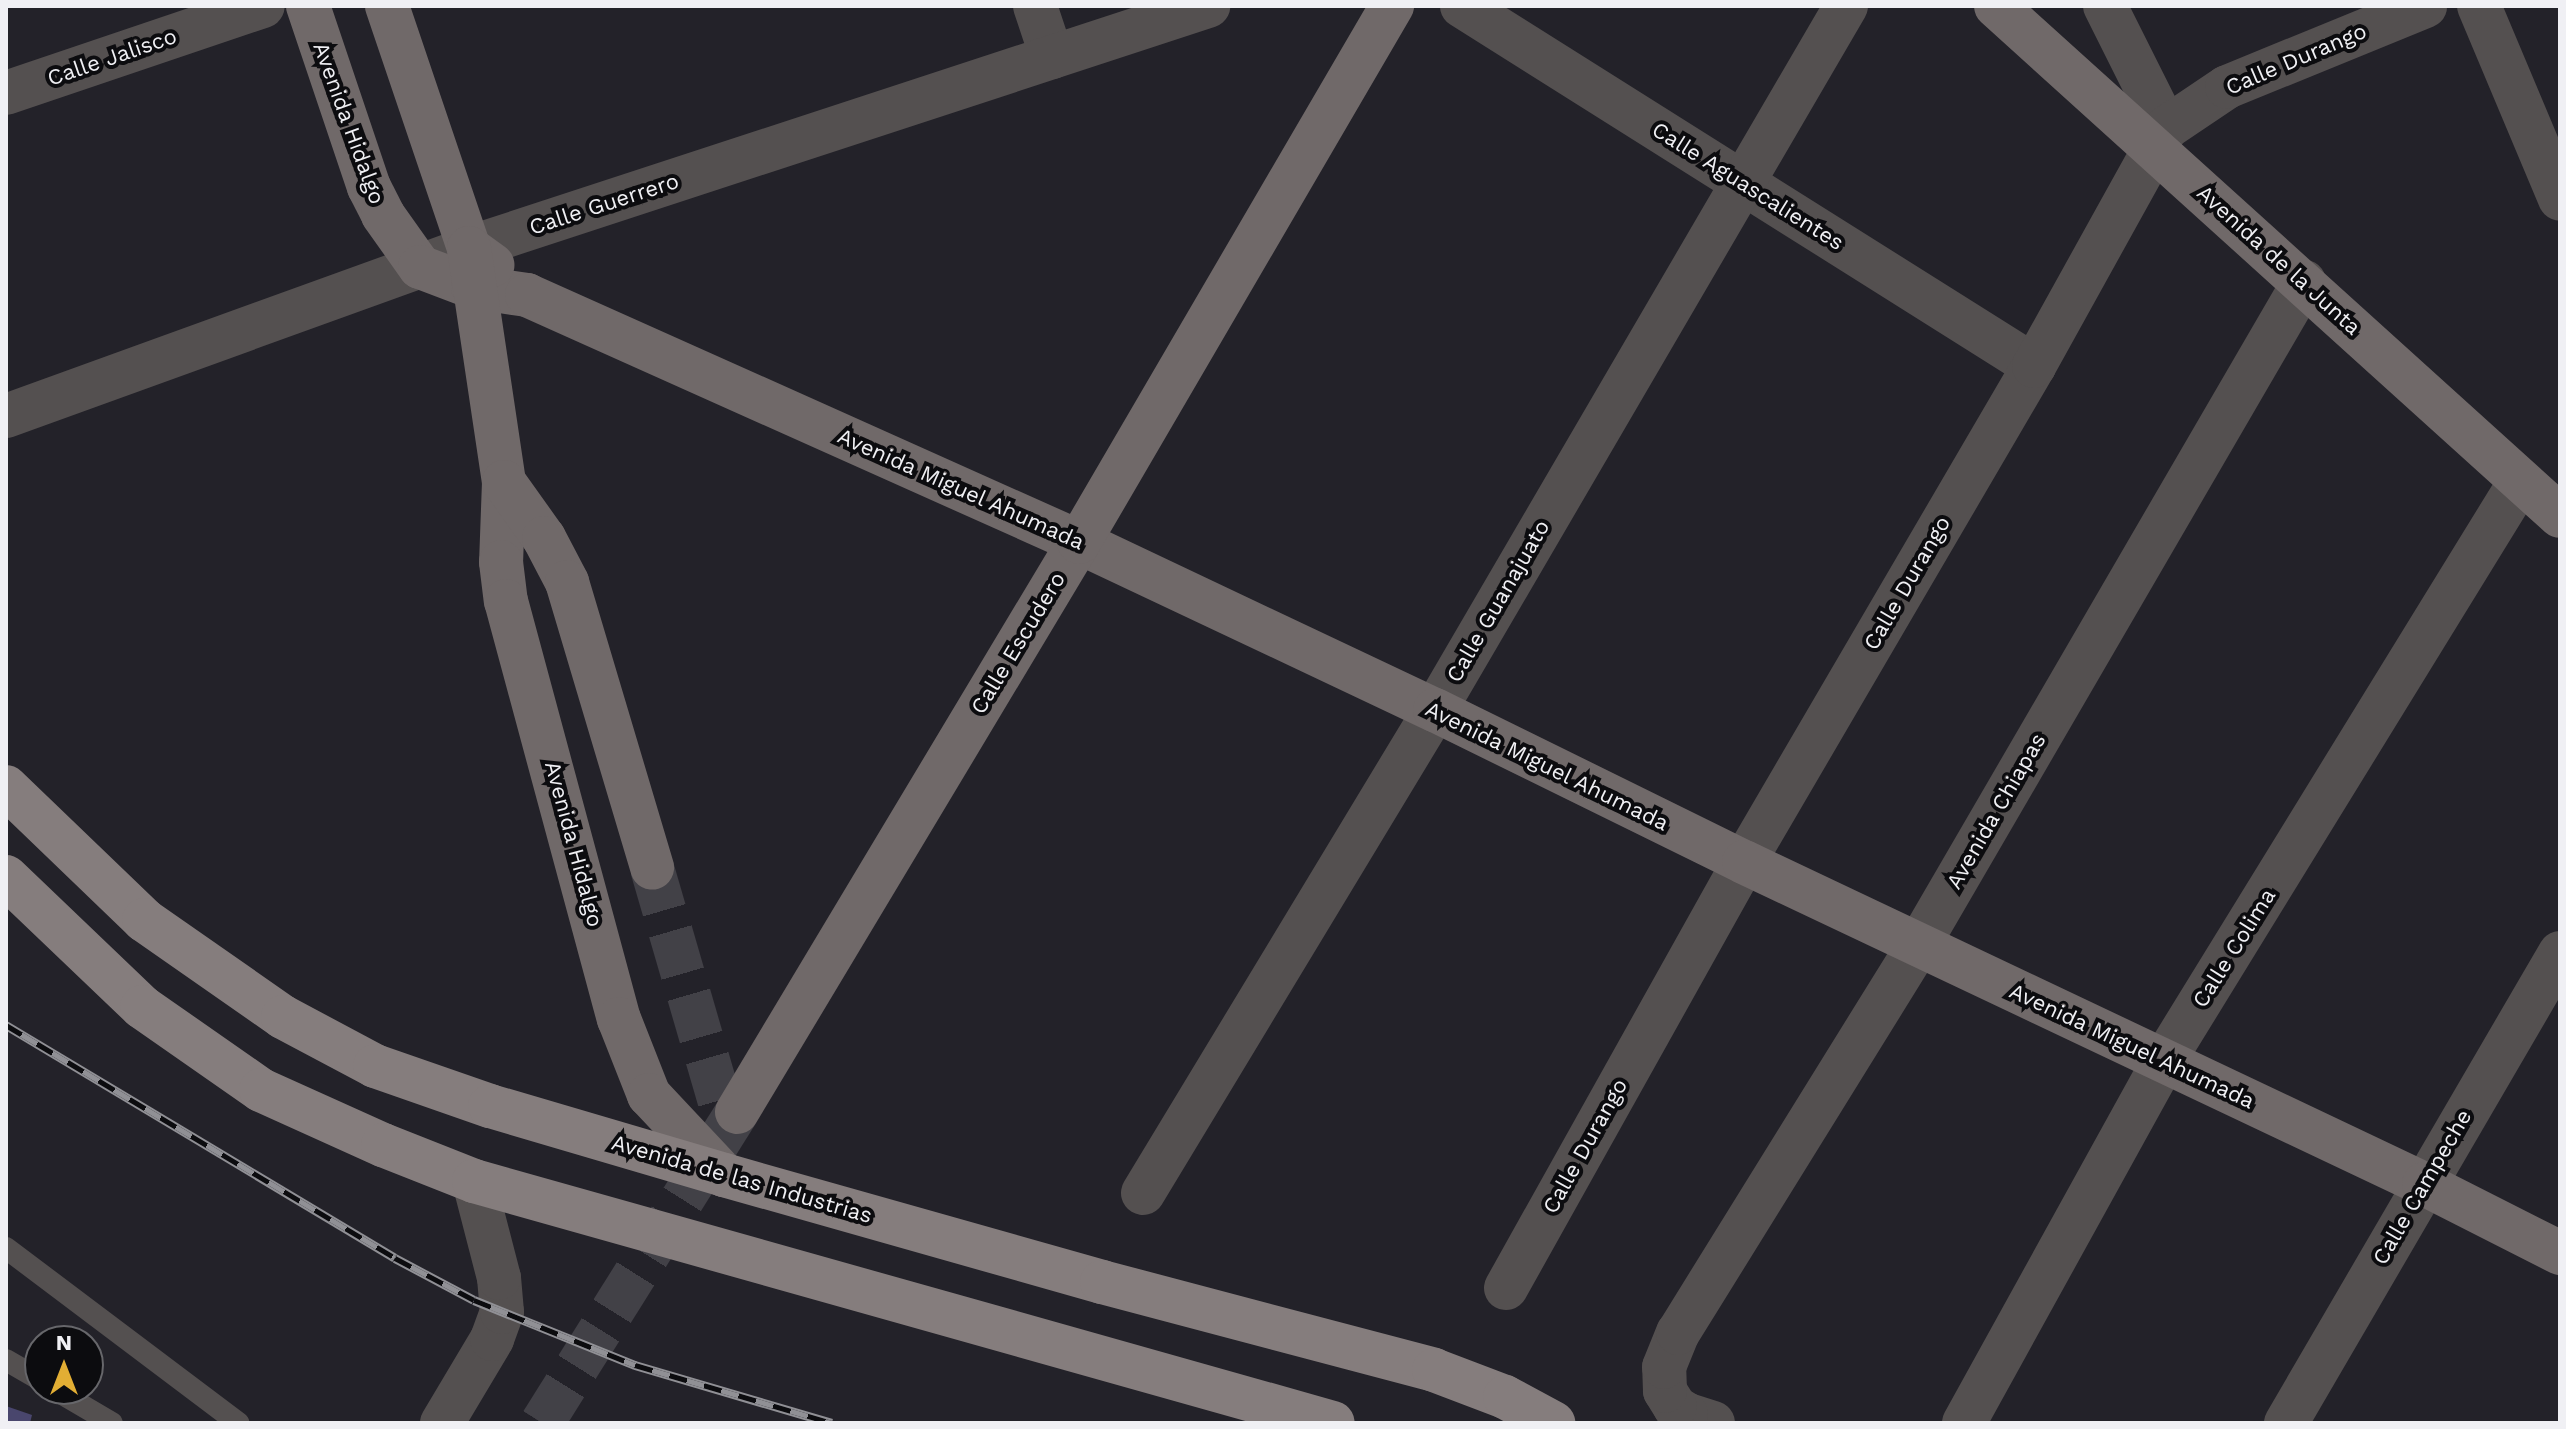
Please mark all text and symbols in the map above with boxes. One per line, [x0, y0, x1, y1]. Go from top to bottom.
street label: Calle Durango [2222, 17, 2370, 101]
street label: Calle Jalisco [44, 22, 180, 92]
street label: Avenida Hidalgo [307, 38, 391, 208]
street label: Calle Aguascalientes [1647, 116, 1849, 256]
street label: Calle Guerrero [526, 167, 682, 241]
street label: Avenida de la Junta [2191, 179, 2367, 341]
street label: Avenida Miguel Ahumada [833, 422, 1089, 556]
street label: Calle Durango [1858, 511, 1956, 655]
street label: Calle Guanajuato [1441, 515, 1555, 687]
street label: Calle Escudero [965, 567, 1071, 719]
street label: Avenida Miguel Ahumada [1420, 695, 1674, 837]
street label: Avenida Chiapas [1941, 728, 2051, 894]
street label: Avenida Hidalgo [539, 758, 609, 930]
street label: Calle Colima [2187, 884, 2281, 1012]
street label: Avenida Miguel Ahumada [2004, 977, 2260, 1115]
street label: Calle Durango [1537, 1074, 1633, 1218]
street label: Calle Campeche [2367, 1105, 2477, 1269]
street label: Avenida de las Industrias [608, 1129, 876, 1229]
north arrow [24, 1325, 104, 1405]
text: N [56, 1330, 72, 1355]

